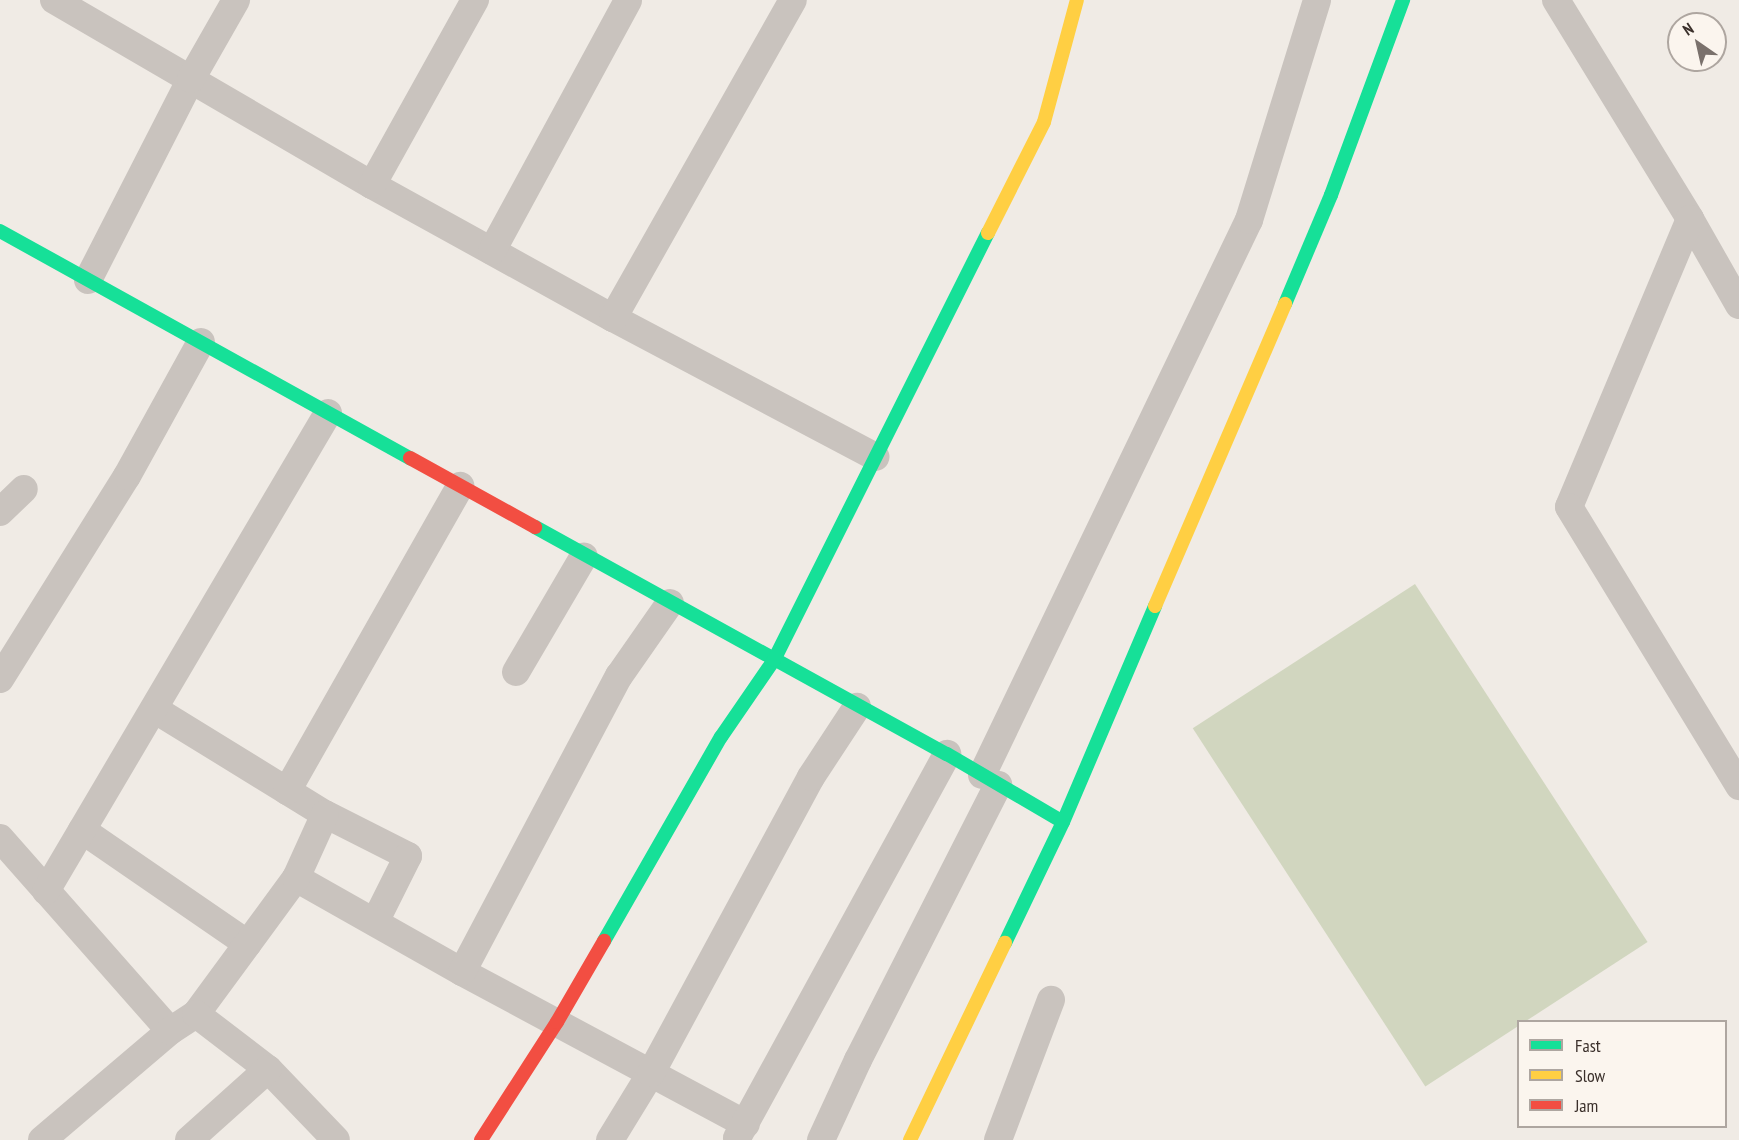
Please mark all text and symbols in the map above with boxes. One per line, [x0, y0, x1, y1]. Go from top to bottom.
north arrow [1667, 12, 1727, 72]
text: N [1679, 18, 1697, 39]
legend [1517, 1020, 1727, 1128]
text: Fast [1575, 1034, 1601, 1057]
text: Slow [1575, 1064, 1605, 1087]
text: Jam [1575, 1094, 1598, 1117]

